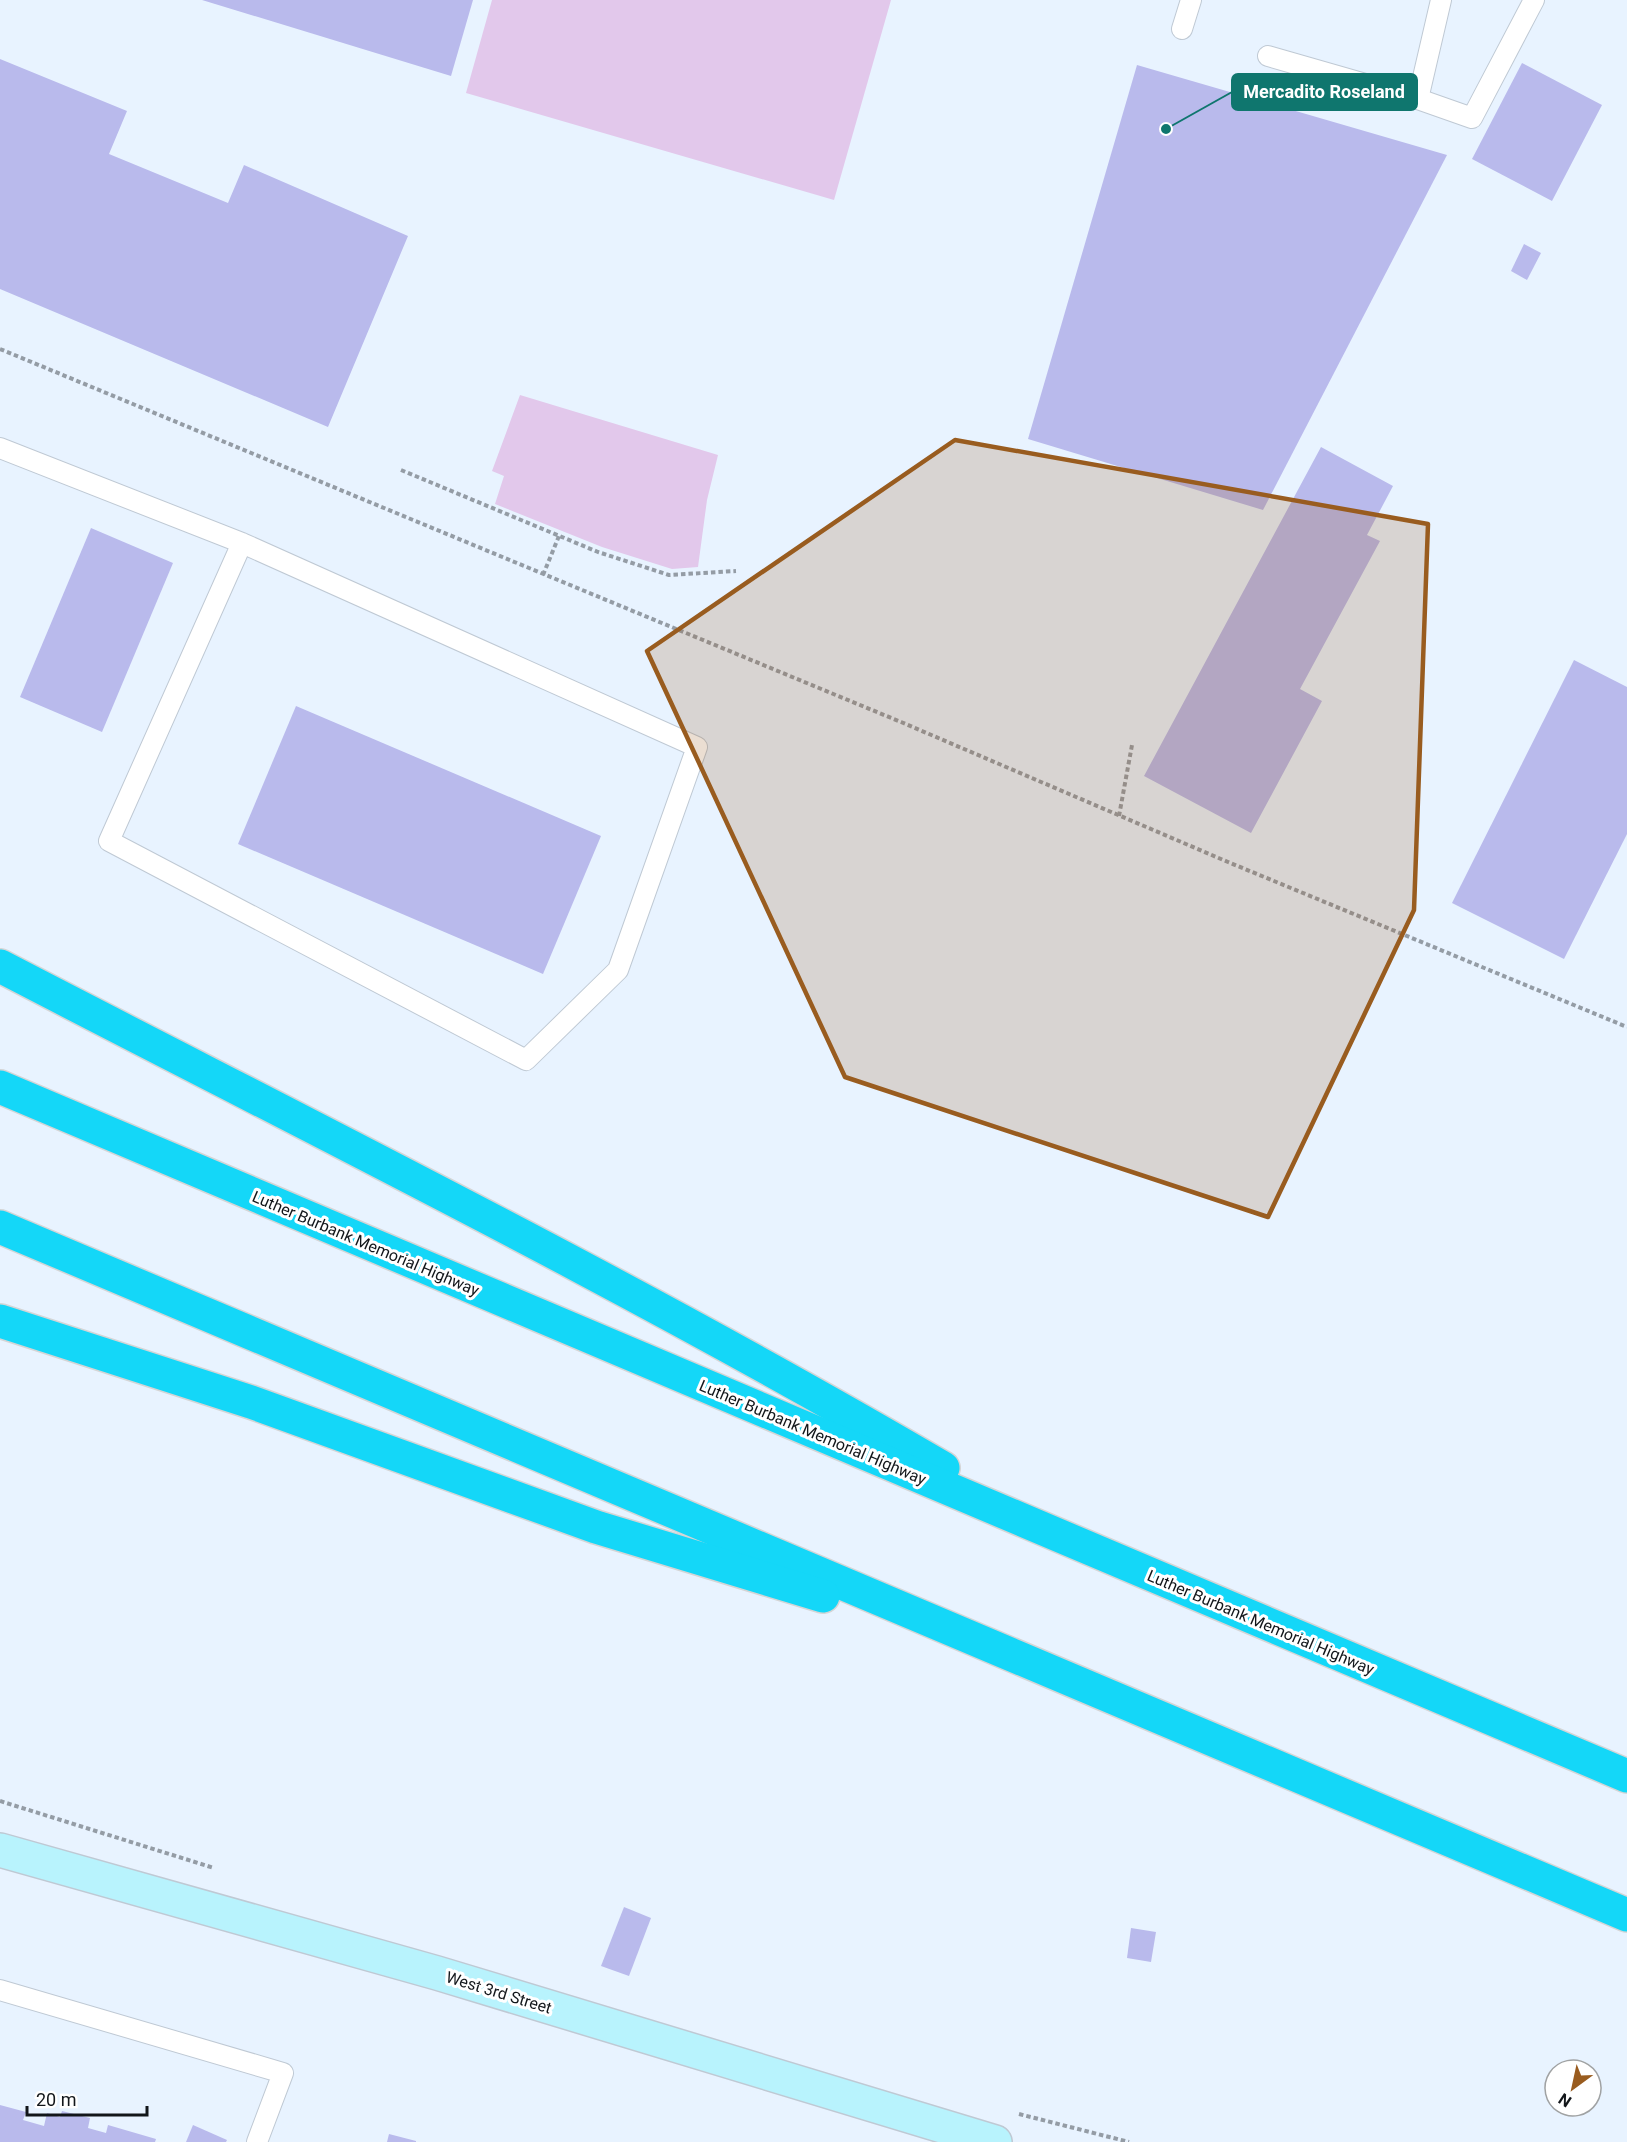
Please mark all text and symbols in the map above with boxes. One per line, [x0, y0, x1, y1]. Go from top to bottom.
callout: Mercadito Roseland [1232, 74, 1417, 110]
text: Mercadito Roseland [1243, 81, 1405, 102]
street label: Luther Burbank Memorial Highway [250, 1187, 482, 1300]
street label: Luther Burbank Memorial Highway [697, 1376, 929, 1489]
street label: Luther Burbank Memorial Highway [1145, 1566, 1377, 1679]
street label: West 3rd Street [444, 1967, 554, 2018]
north arrow [1543, 2058, 1603, 2118]
scale bar [27, 2079, 147, 2117]
text: 20 m [36, 2089, 76, 2110]
text: N [1555, 2089, 1575, 2111]

